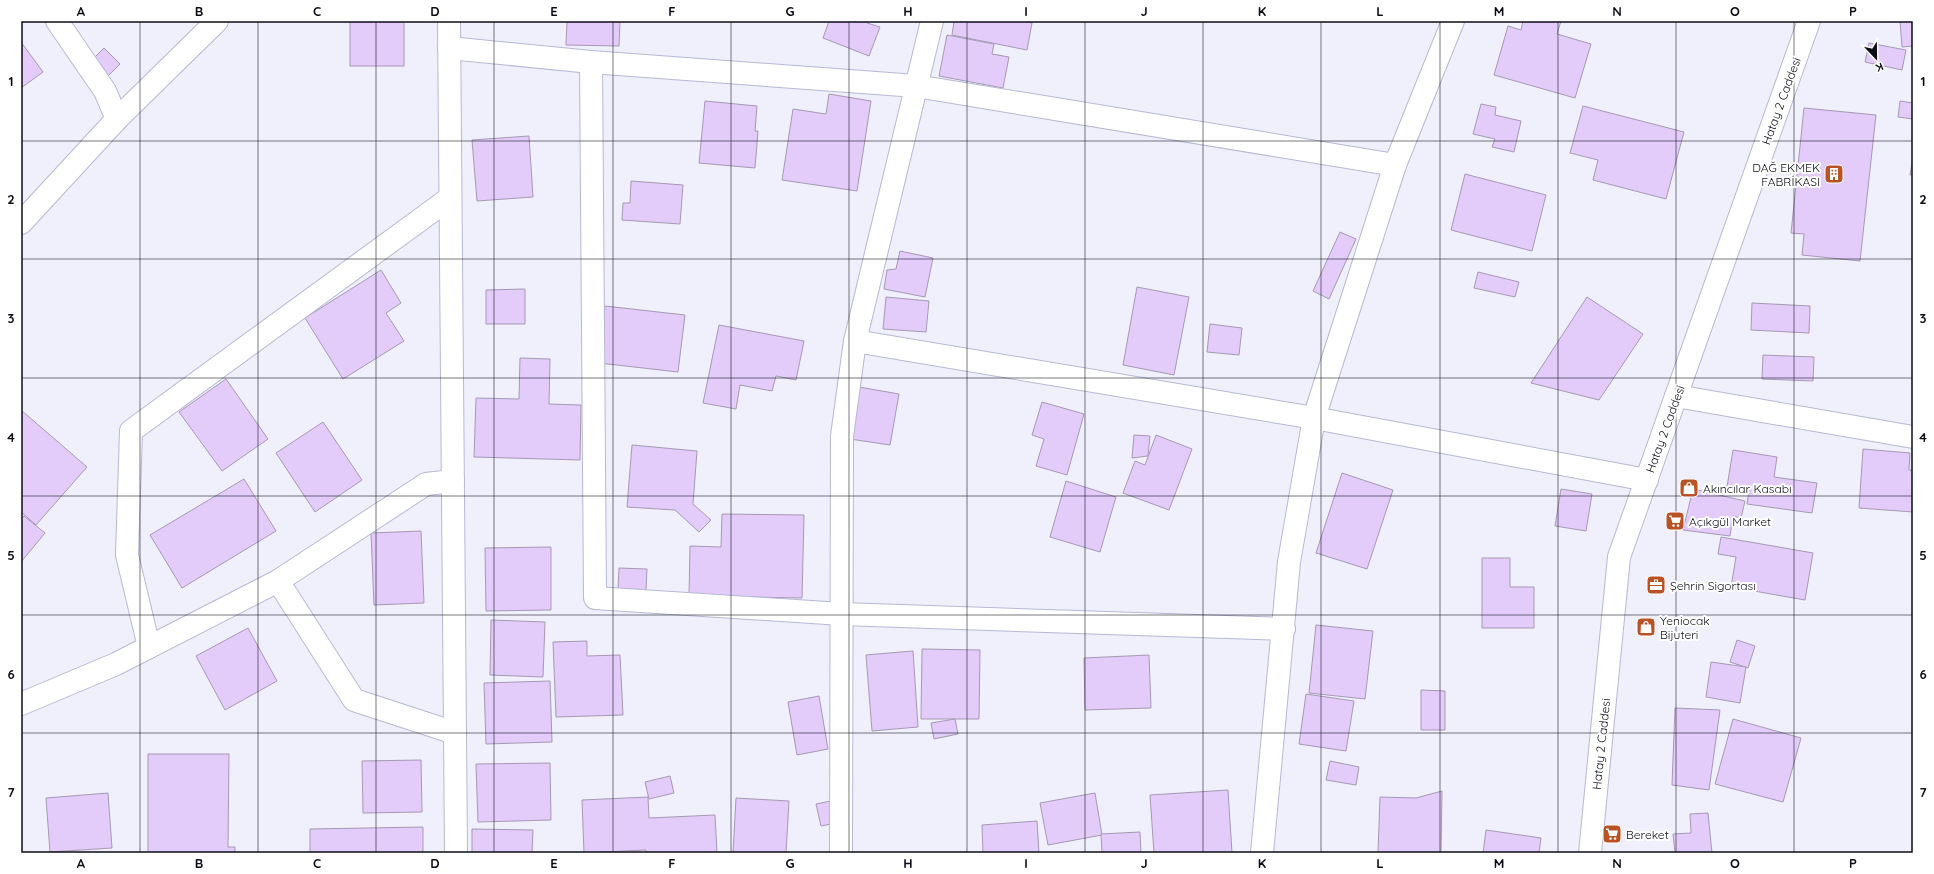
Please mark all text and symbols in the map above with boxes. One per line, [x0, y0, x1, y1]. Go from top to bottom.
text: A [77, 3, 86, 19]
text: B [195, 3, 203, 19]
text: C [313, 3, 321, 19]
text: D [430, 3, 440, 19]
text: E [550, 3, 558, 19]
text: F [668, 3, 676, 19]
text: G [785, 3, 795, 19]
text: H [903, 3, 913, 19]
text: I [1024, 3, 1028, 19]
text: J [1140, 3, 1148, 19]
text: K [1258, 3, 1267, 19]
text: L [1376, 3, 1384, 19]
text: M [1494, 3, 1504, 19]
text: N [1612, 3, 1622, 19]
text: O [1730, 3, 1740, 19]
text: P [1849, 3, 1857, 19]
north arrow [1856, 38, 1896, 78]
street label: Hatay 2 Caddesi [1758, 55, 1804, 147]
text: K [1874, 59, 1886, 75]
text: 1 [8, 73, 14, 89]
text: 1 [1920, 73, 1926, 89]
place label: DAĞ EKMEK FABRİKASI [1752, 160, 1820, 189]
building icon: DAĞ EKMEK FABRİKASI [1823, 163, 1845, 185]
text: 2 [7, 191, 15, 207]
text: 2 [1919, 191, 1927, 207]
text: 3 [8, 310, 15, 326]
text: 3 [1920, 310, 1927, 326]
street label: Hatay 2 Caddesi [1642, 383, 1688, 475]
text: 4 [7, 429, 15, 445]
text: 4 [1919, 429, 1927, 445]
shop icon: Akıncılar Kasabı [1678, 477, 1700, 499]
place label: Akıncılar Kasabı [1703, 481, 1792, 496]
supermarket icon: Açıkgül Market [1664, 510, 1686, 532]
place label: Açıkgül Market [1689, 514, 1771, 529]
text: 5 [7, 547, 15, 563]
text: 5 [1919, 547, 1927, 563]
office icon: Şehrin Sigortası [1645, 574, 1667, 596]
place label: Şehrin Sigortası [1670, 578, 1756, 593]
place label: Yeniocak Bijuteri [1660, 613, 1710, 642]
shop icon: Yeniocak Bijuteri [1635, 616, 1657, 638]
text: 6 [7, 666, 15, 682]
text: 6 [1919, 666, 1927, 682]
street label: Hatay 2 Caddesi [1589, 698, 1613, 790]
text: 7 [7, 784, 15, 800]
text: 7 [1919, 784, 1927, 800]
supermarket icon: Bereket [1601, 823, 1623, 845]
place label: Bereket [1626, 827, 1669, 842]
text: A [77, 855, 86, 871]
text: B [195, 855, 203, 871]
text: C [313, 855, 321, 871]
text: D [430, 855, 440, 871]
text: E [550, 855, 558, 871]
text: F [668, 855, 676, 871]
text: G [785, 855, 795, 871]
text: H [903, 855, 913, 871]
text: I [1024, 855, 1028, 871]
text: J [1140, 855, 1148, 871]
text: K [1258, 855, 1267, 871]
text: L [1376, 855, 1384, 871]
text: M [1494, 855, 1504, 871]
text: N [1612, 855, 1622, 871]
text: O [1730, 855, 1740, 871]
text: P [1849, 855, 1857, 871]

